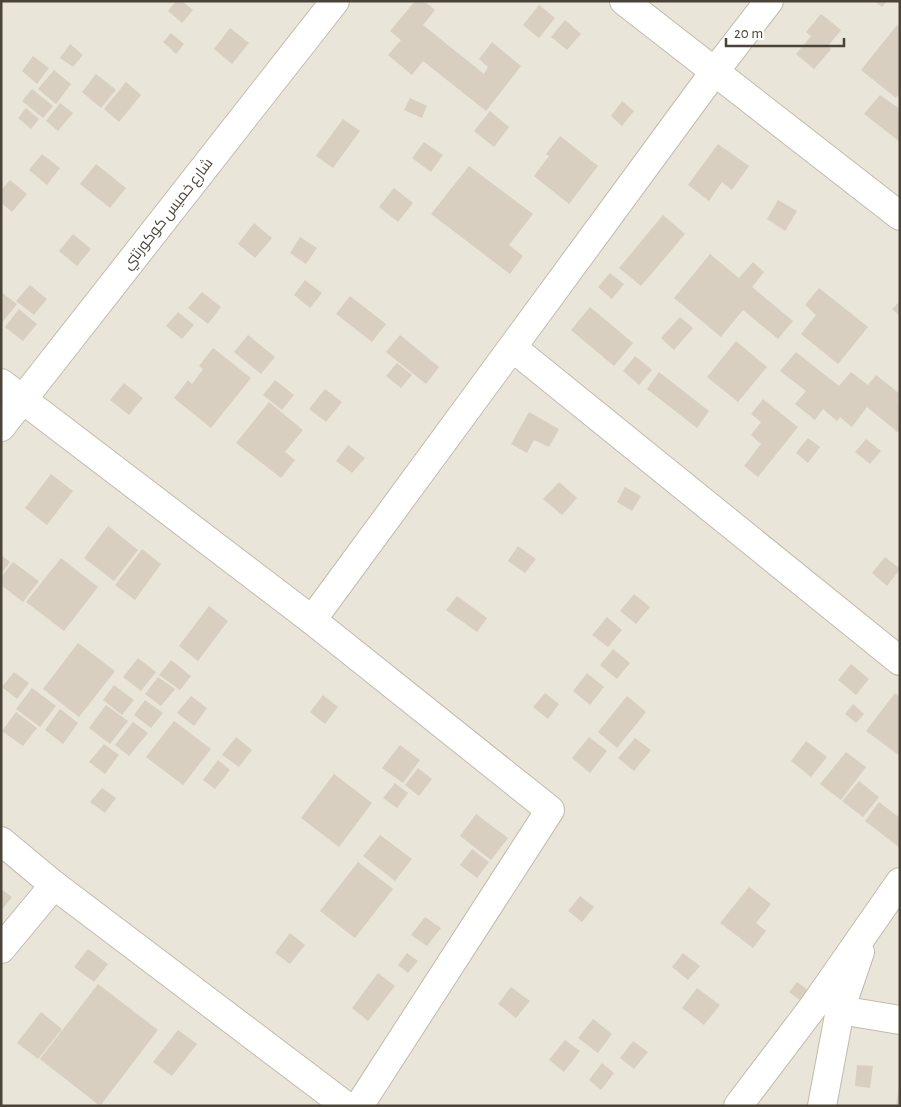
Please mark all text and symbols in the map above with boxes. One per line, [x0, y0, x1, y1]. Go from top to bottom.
scale bar [726, 15, 844, 47]
text: 20 m [734, 26, 763, 41]
street label: شارع خميس كوكورتني [119, 155, 219, 275]

